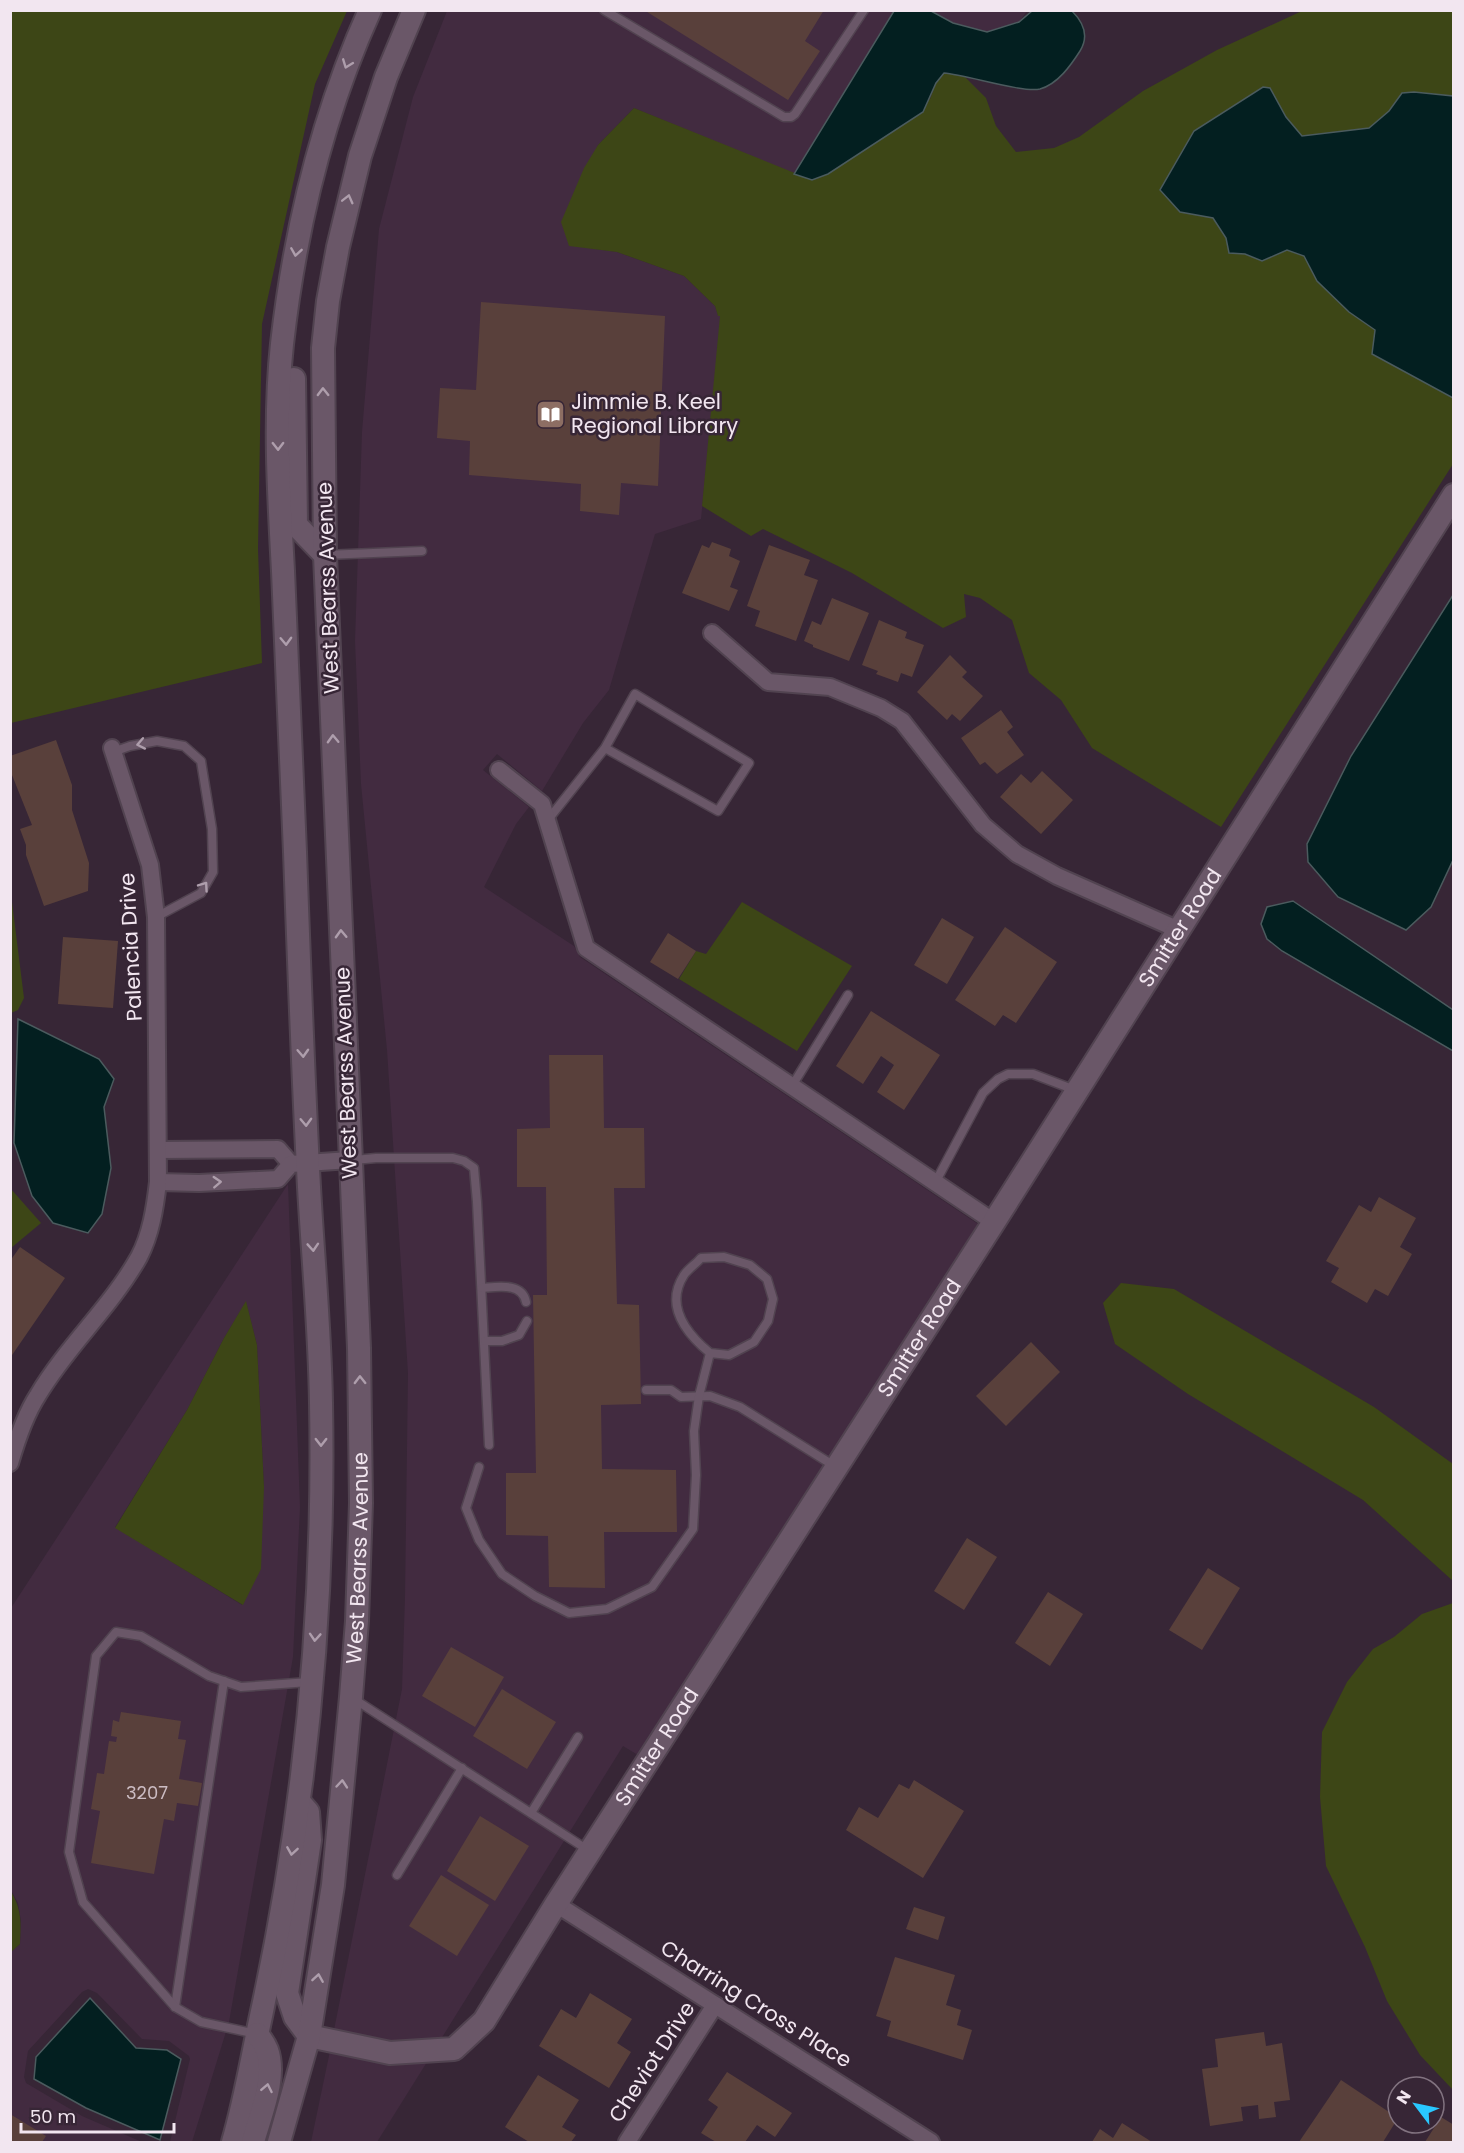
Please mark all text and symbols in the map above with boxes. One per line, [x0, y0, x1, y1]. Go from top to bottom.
one-way arrow [342, 58, 354, 69]
one-way arrow [341, 194, 354, 204]
one-way arrow [290, 248, 302, 257]
one-way arrow [317, 387, 329, 396]
place label: Jimmie B. Keel Regional Library [571, 387, 738, 440]
library icon: Jimmie B. Keel Regional Library [534, 398, 566, 430]
one-way arrow [272, 442, 285, 451]
street label: West Bearss Avenue [309, 482, 346, 694]
one-way arrow [279, 637, 292, 646]
one-way arrow [326, 734, 339, 743]
one-way arrow [137, 737, 147, 750]
street label: Smitter Road [1131, 862, 1228, 993]
street label: Palencia Drive [112, 872, 149, 1022]
one-way arrow [197, 881, 208, 892]
one-way arrow [334, 929, 347, 938]
street label: West Bearss Avenue [327, 967, 364, 1179]
one-way arrow [297, 1049, 310, 1058]
one-way arrow [300, 1118, 313, 1127]
one-way arrow [212, 1176, 221, 1189]
one-way arrow [306, 1242, 319, 1251]
street label: Smitter Road [870, 1273, 968, 1403]
one-way arrow [354, 1376, 366, 1385]
one-way arrow [315, 1437, 327, 1446]
street label: West Bearss Avenue [339, 1452, 375, 1665]
one-way arrow [308, 1632, 321, 1641]
street label: Smitter Road [608, 1682, 705, 1812]
house number: 3207 [126, 1780, 168, 1805]
one-way arrow [336, 1780, 349, 1789]
one-way arrow [286, 1847, 298, 1856]
street label: Charring Cross Place [655, 1933, 857, 2074]
one-way arrow [311, 1973, 323, 1982]
street label: Cheviot Drive [602, 1996, 702, 2128]
north arrow [1386, 2075, 1446, 2135]
one-way arrow [260, 2083, 273, 2093]
text: N [1391, 2086, 1417, 2109]
scale bar [21, 2096, 174, 2134]
text: 50 m [30, 2104, 76, 2129]

